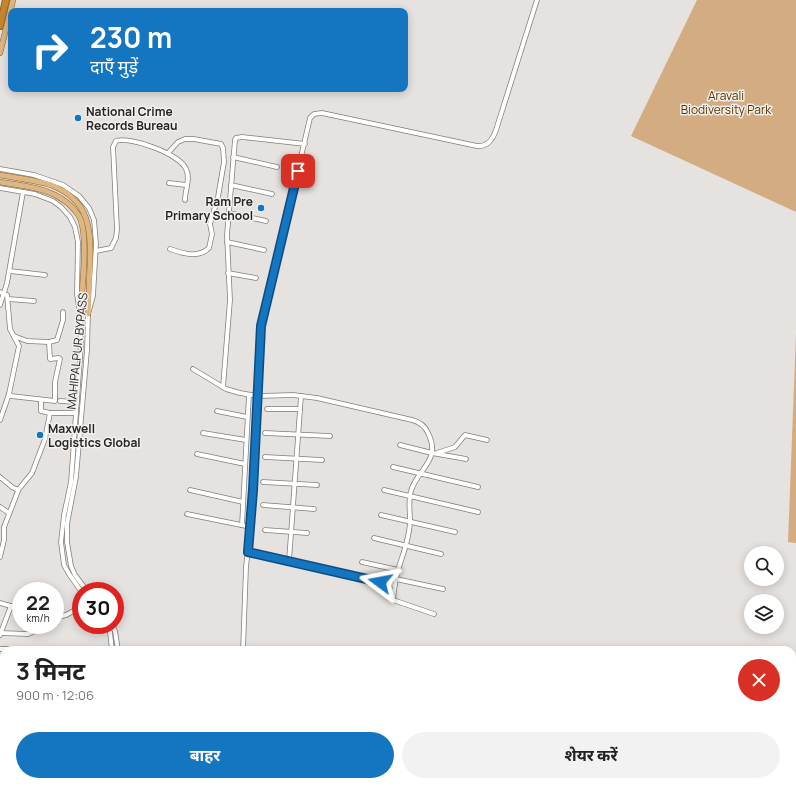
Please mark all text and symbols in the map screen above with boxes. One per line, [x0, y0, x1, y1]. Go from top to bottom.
text: 230 m [90, 18, 172, 56]
icon: right [24, 24, 76, 76]
text: दाएँ मुड़ें [90, 54, 138, 78]
park label: Aravali Biodiversity Park [681, 87, 772, 118]
place label: National Crime Records Bureau [86, 103, 178, 134]
marker: National Crime Records Bureau [73, 113, 83, 123]
pin [281, 154, 315, 188]
icon: arrive [287, 160, 309, 182]
place label: Ram Pre Primary School [165, 193, 253, 224]
marker: Ram Pre Primary School [256, 203, 266, 213]
street label: MAHIPALPUR BYPASS [62, 292, 92, 410]
place label: Maxwell Logistics Global [48, 420, 141, 451]
marker: Maxwell Logistics Global [35, 430, 45, 440]
map controls [744, 546, 784, 634]
button: search [744, 546, 784, 586]
position arrow [359, 561, 401, 603]
speed limit sign: 30 [72, 582, 124, 634]
text: 22 [26, 589, 50, 616]
button: layers [744, 594, 784, 634]
text: km/h [26, 611, 50, 625]
text: 3 मिनट [16, 654, 85, 687]
button: close [738, 659, 780, 701]
text: 900 m · 12:06 [16, 686, 94, 704]
button: बाहर [16, 732, 394, 778]
button: शेयर करें [402, 732, 780, 778]

